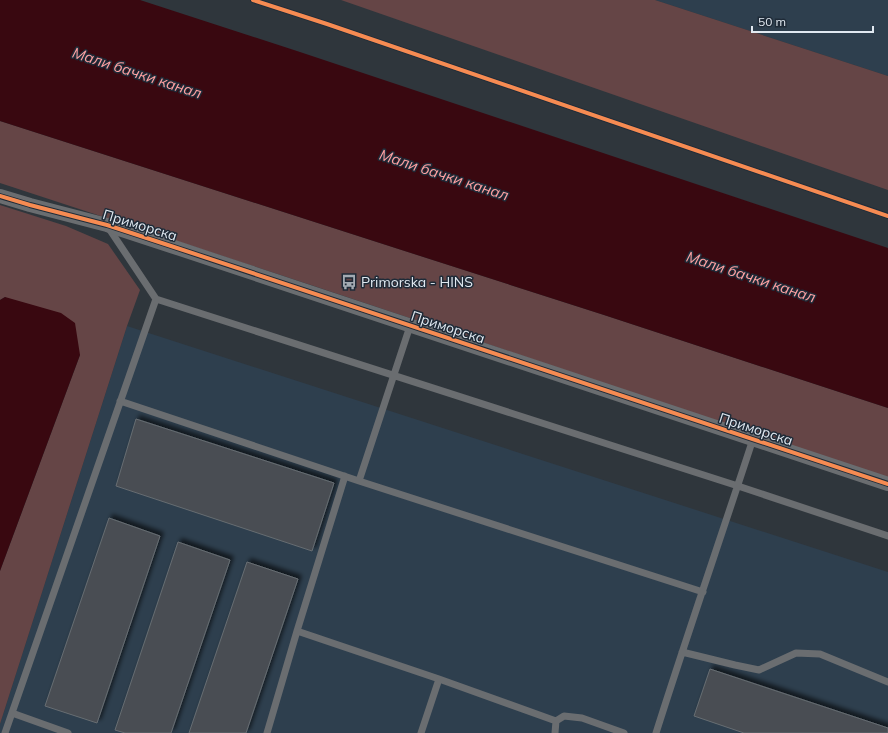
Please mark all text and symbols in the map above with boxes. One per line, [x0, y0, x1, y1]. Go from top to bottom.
scale bar [752, 8, 873, 34]
text: 50 m [758, 14, 786, 29]
water label: Мали бачки канал [70, 43, 204, 102]
water label: Мали бачки канал [377, 145, 511, 204]
street label: Приморска [101, 205, 179, 245]
water label: Мали бачки канал [684, 247, 818, 306]
bus stop icon: Primorska - HINS [340, 273, 358, 291]
place label: Primorska - HINS [361, 273, 473, 291]
street label: Приморска [409, 307, 487, 347]
street label: Приморска [717, 409, 795, 449]

